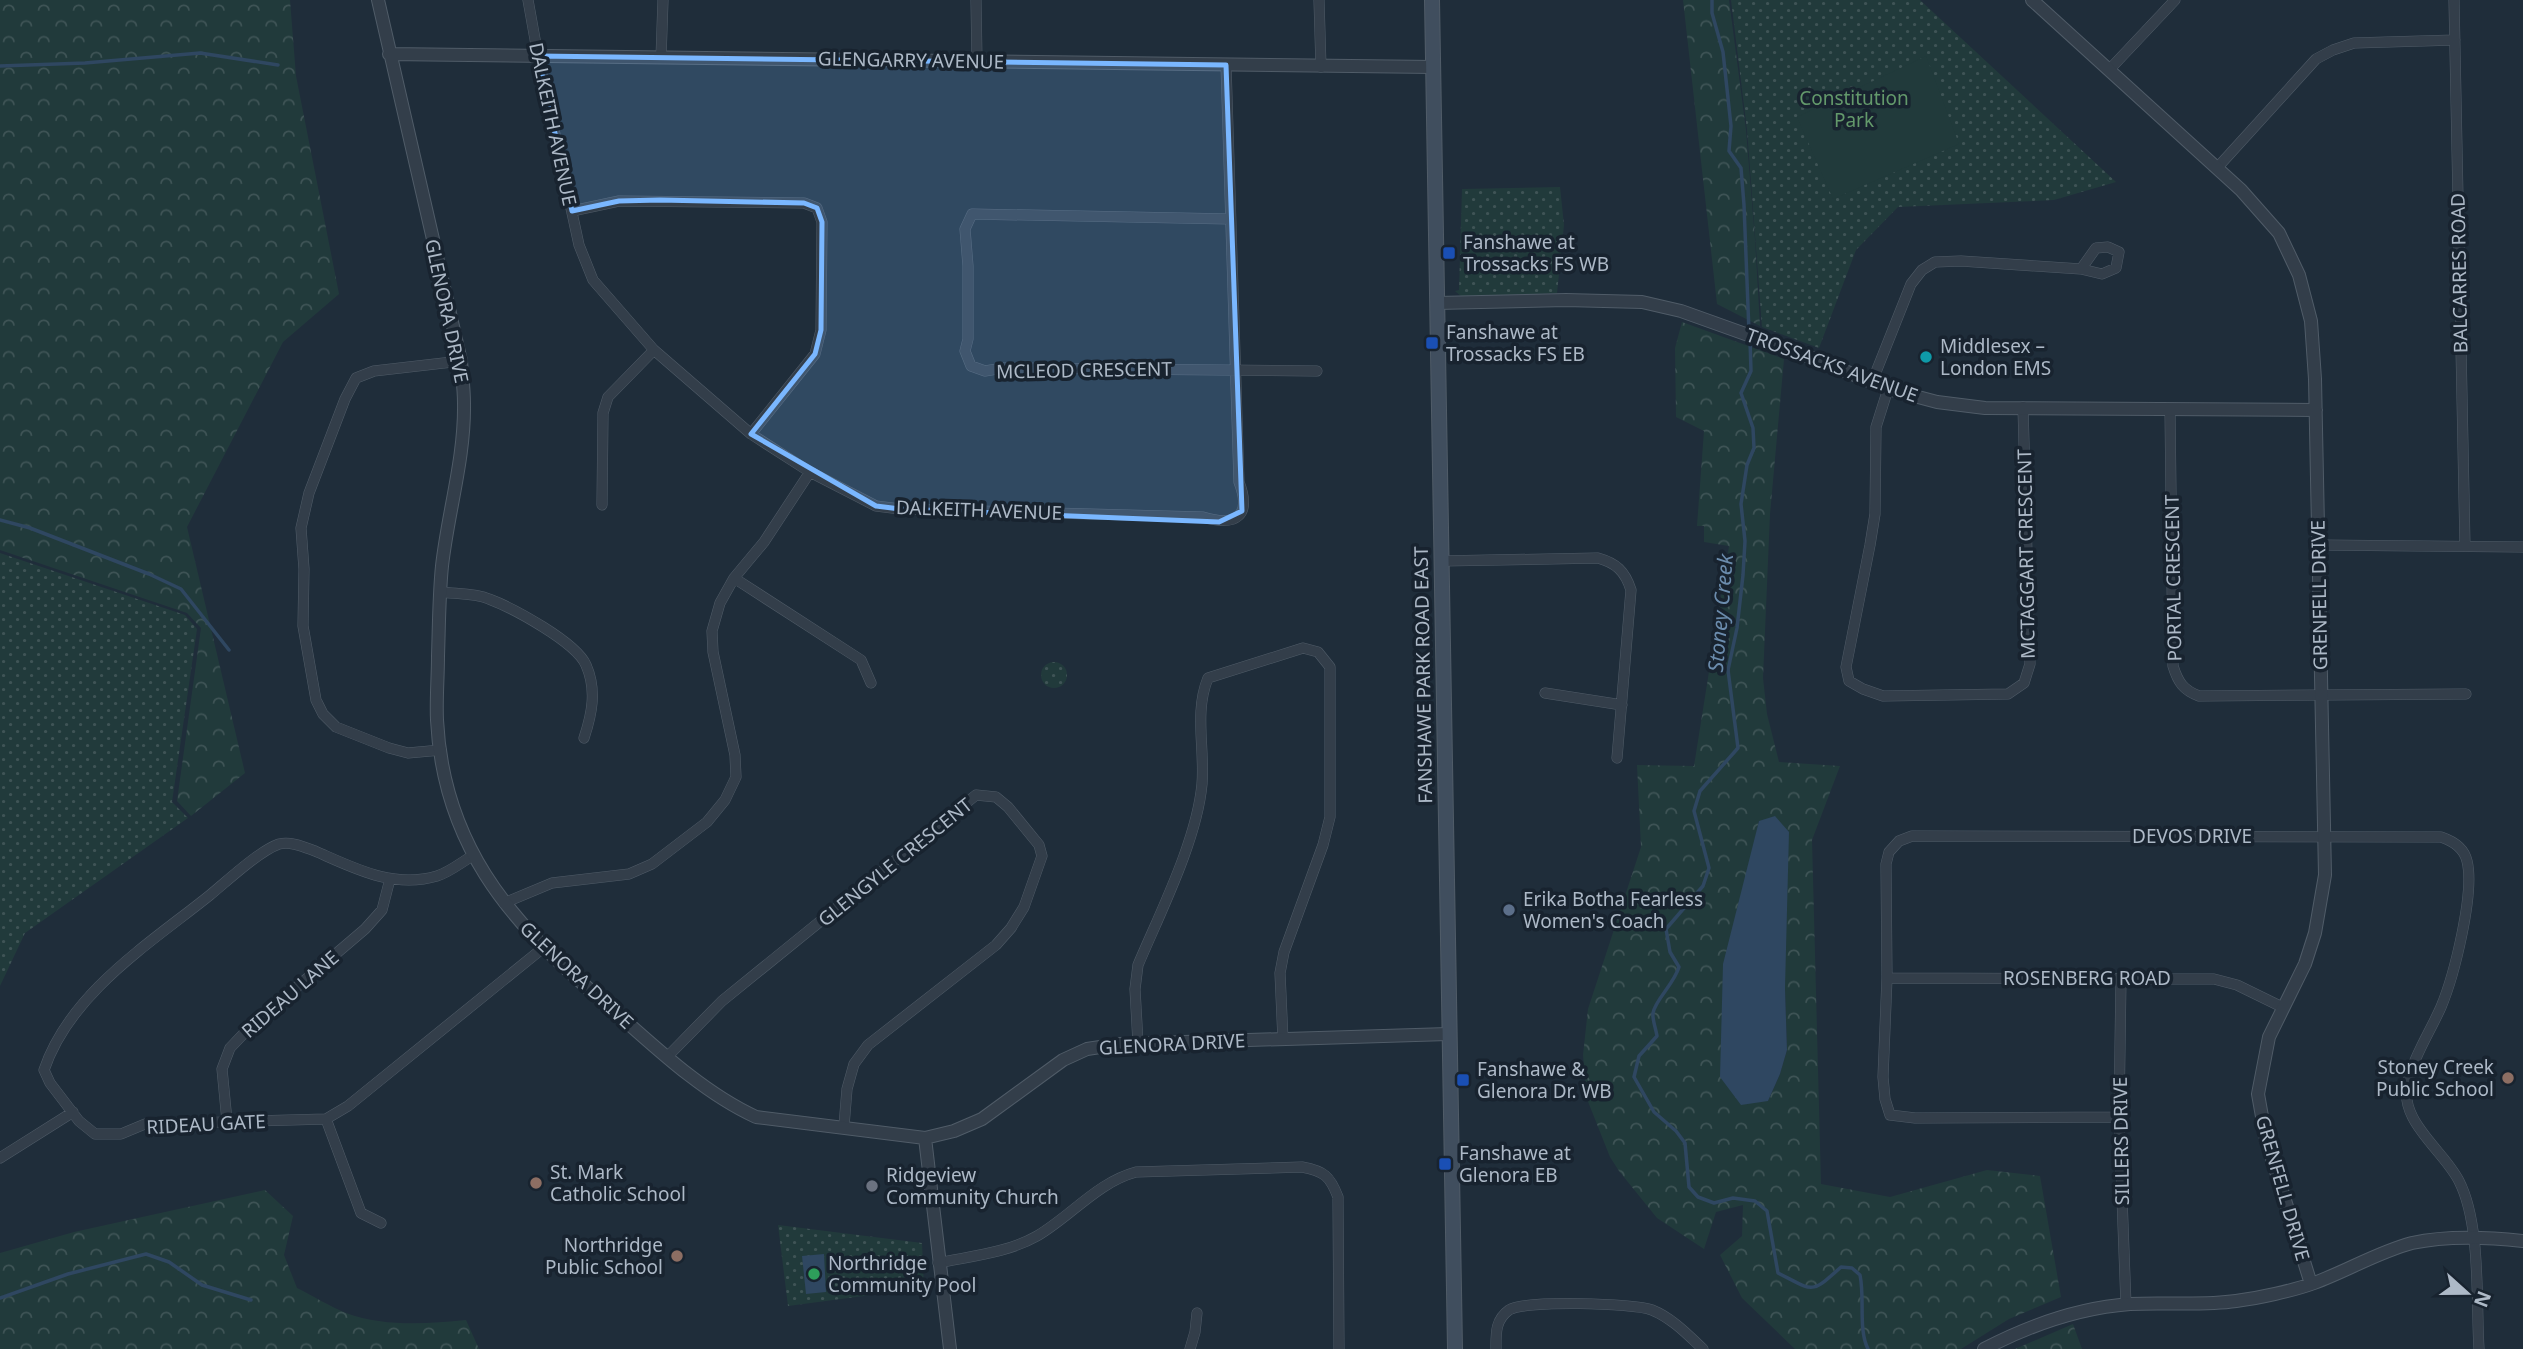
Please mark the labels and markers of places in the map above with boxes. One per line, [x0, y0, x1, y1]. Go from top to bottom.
place label: Fanshawe at Trossacks FS WB [1463, 229, 1609, 277]
marker: Fanshawe at Trossacks FS WB [1441, 245, 1457, 261]
place label: Fanshawe at Trossacks FS EB [1446, 319, 1585, 367]
place label: Middlesex – London EMS [1940, 333, 2051, 381]
marker: Fanshawe at Trossacks FS EB [1424, 335, 1440, 351]
marker: Middlesex – London EMS [1918, 349, 1934, 365]
place label: Erika Botha Fearless Women's Coach [1523, 886, 1703, 934]
marker: Erika Botha Fearless Women's Coach [1501, 902, 1517, 918]
place label: Stoney Creek Public School [2376, 1054, 2494, 1102]
place label: Fanshawe & Glenora Dr. WB [1477, 1056, 1611, 1104]
marker: Stoney Creek Public School [2500, 1070, 2516, 1086]
marker: Fanshawe & Glenora Dr. WB [1455, 1072, 1471, 1088]
place label: Fanshawe at Glenora EB [1459, 1140, 1571, 1188]
marker: Fanshawe at Glenora EB [1437, 1156, 1453, 1172]
place label: St. Mark Catholic School [550, 1159, 686, 1207]
place label: Ridgeview Community Church [886, 1162, 1059, 1210]
marker: St. Mark Catholic School [528, 1175, 544, 1191]
marker: Ridgeview Community Church [864, 1178, 880, 1194]
place label: Northridge Public School [545, 1232, 663, 1280]
marker: Northridge Public School [669, 1248, 685, 1264]
place label: Northridge Community Pool [828, 1250, 976, 1298]
marker: Northridge Community Pool [806, 1266, 822, 1282]

